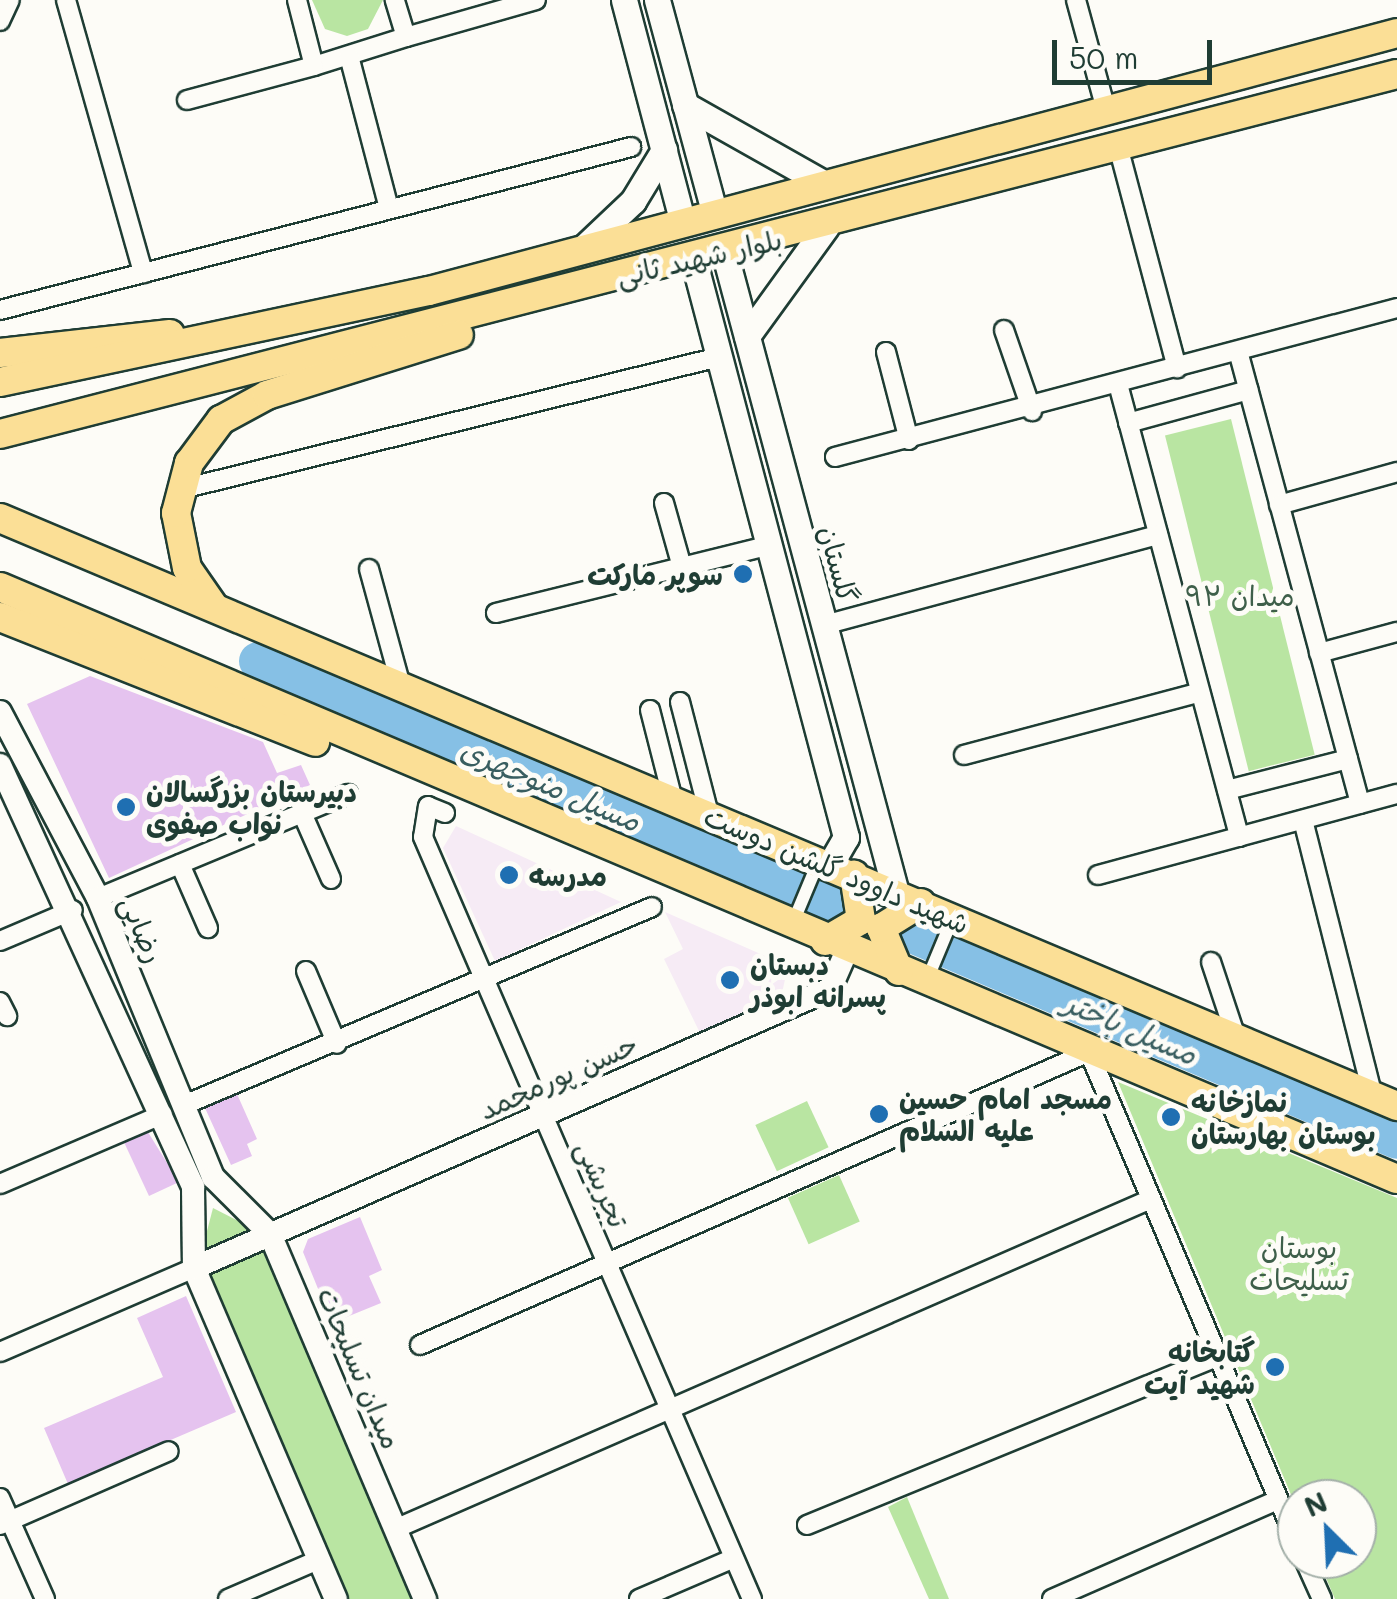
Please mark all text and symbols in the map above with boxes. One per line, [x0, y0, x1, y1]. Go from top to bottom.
scale bar [1057, 20, 1217, 82]
text: 50 m [1069, 37, 1139, 77]
street label: بلوار شهید ثانی [613, 222, 785, 292]
street label: گلستان [813, 522, 865, 606]
place label: سوپر مارکت [587, 557, 723, 591]
marker: سوپر مارکت [732, 563, 754, 585]
park label: میدان ۹۲ [1185, 578, 1295, 612]
water label: مسیل منوچهری [456, 730, 646, 838]
place label: دبیرستان بزرگسالان نواب صفوی [146, 774, 357, 840]
marker: دبیرستان بزرگسالان نواب صفوی [115, 796, 137, 818]
street label: شهید داوود گلشن دوست [699, 798, 975, 940]
place label: مدرسه [529, 858, 607, 892]
marker: مدرسه [498, 864, 520, 886]
street label: رضایی [114, 890, 172, 968]
place label: دبستان پسرانه ابوذر [750, 947, 886, 1013]
marker: دبستان پسرانه ابوذر [719, 969, 741, 991]
water label: مسیل باختر [1059, 983, 1203, 1071]
street label: حسن پورمحمد [474, 1026, 642, 1126]
place label: مسجد امام حسین علیه السلام [899, 1081, 1112, 1147]
place label: نمازخانه بوستان بهارستان [1191, 1084, 1375, 1150]
marker: مسجد امام حسین علیه السلام [868, 1103, 890, 1125]
marker: نمازخانه بوستان بهارستان [1160, 1106, 1182, 1128]
street label: تجریشی [570, 1136, 636, 1232]
park label: بوستان تسلیحات [1249, 1230, 1349, 1296]
street label: میدان تسلیحات [311, 1282, 409, 1454]
place label: گتابخانه شهید آیت [1144, 1334, 1255, 1400]
marker: گتابخانه شهید آیت [1264, 1356, 1286, 1378]
north arrow [1277, 1479, 1377, 1579]
text: N [1299, 1483, 1333, 1524]

